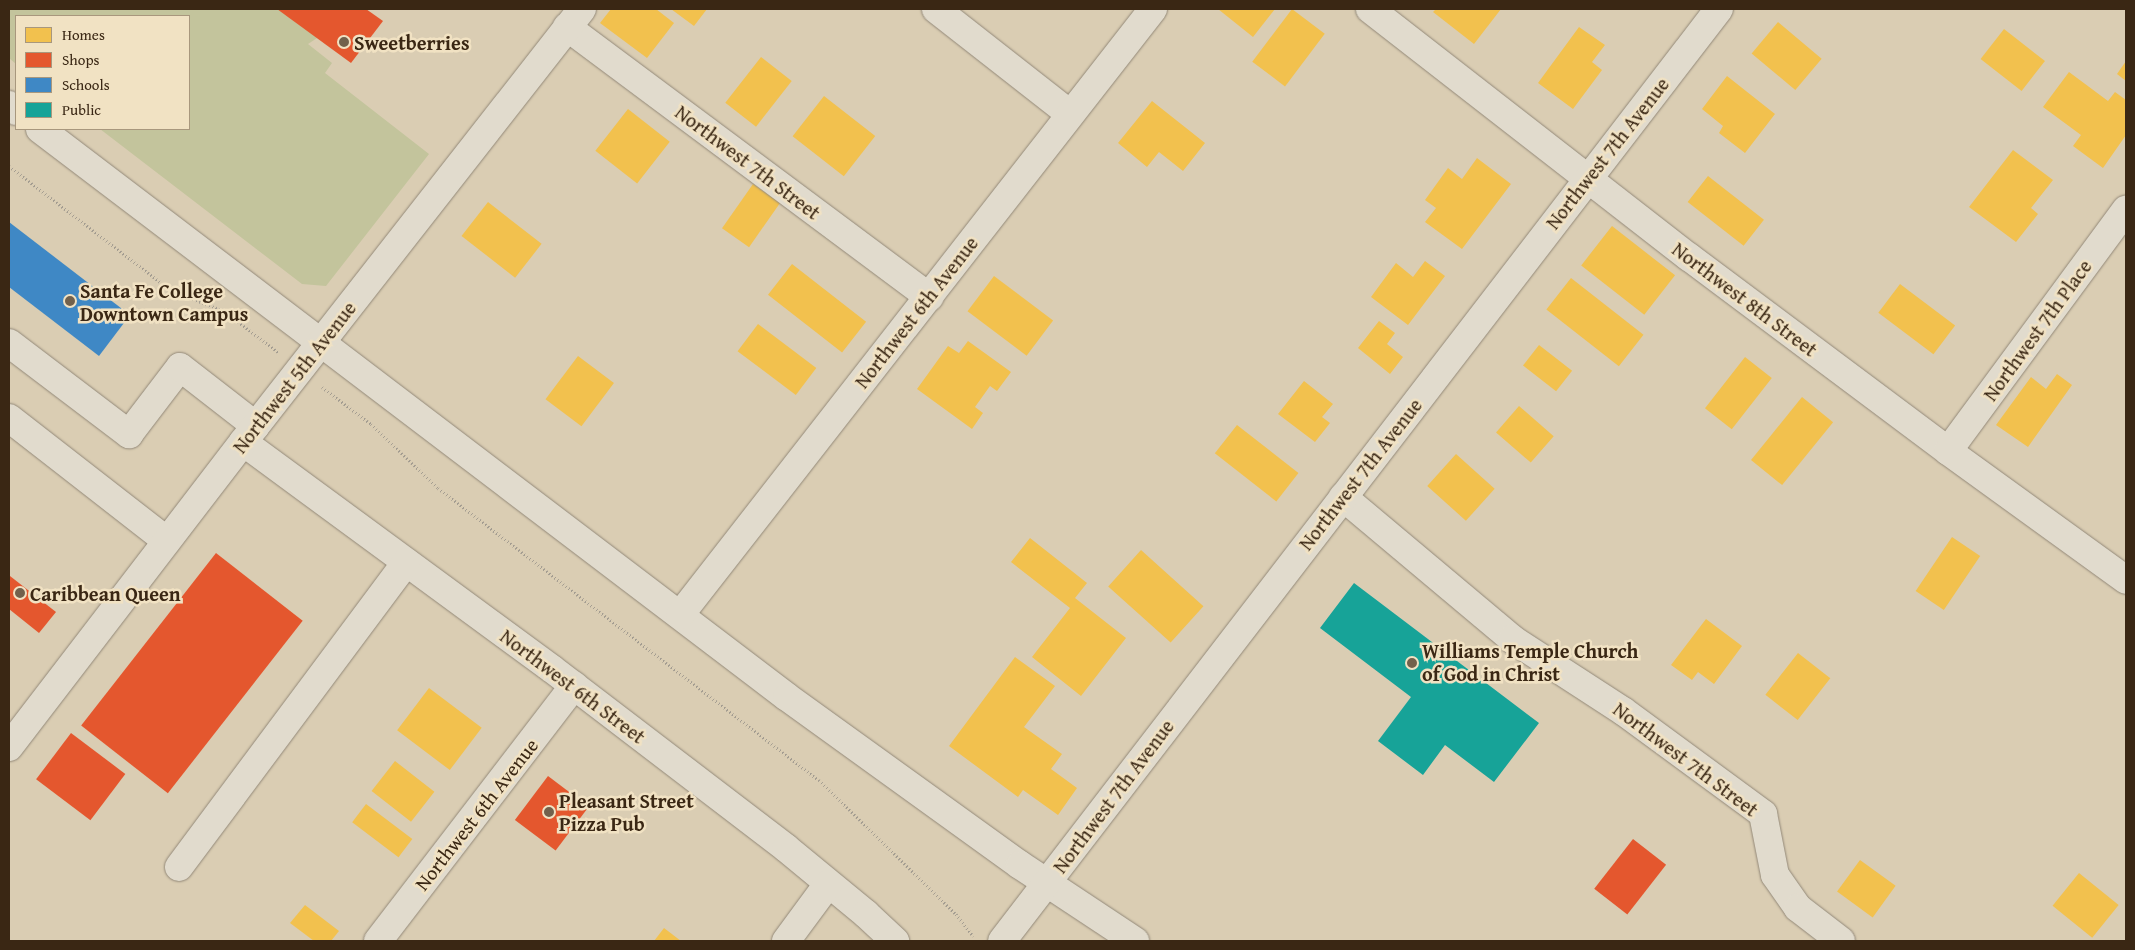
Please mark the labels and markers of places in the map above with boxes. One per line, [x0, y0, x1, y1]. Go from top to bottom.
place label: Sweetberries [354, 30, 469, 54]
marker: Sweetberries [338, 36, 350, 48]
place label: Santa Fe College Downtown Campus [80, 278, 248, 325]
marker: Santa Fe College Downtown Campus [64, 295, 76, 307]
place label: Caribbean Queen [30, 581, 181, 605]
marker: Caribbean Queen [14, 587, 26, 599]
place label: Williams Temple Church of God in Christ [1422, 639, 1638, 686]
marker: Williams Temple Church of God in Christ [1406, 657, 1418, 669]
place label: Pleasant Street Pizza Pub [559, 788, 694, 835]
marker: Pleasant Street Pizza Pub [543, 806, 555, 818]

